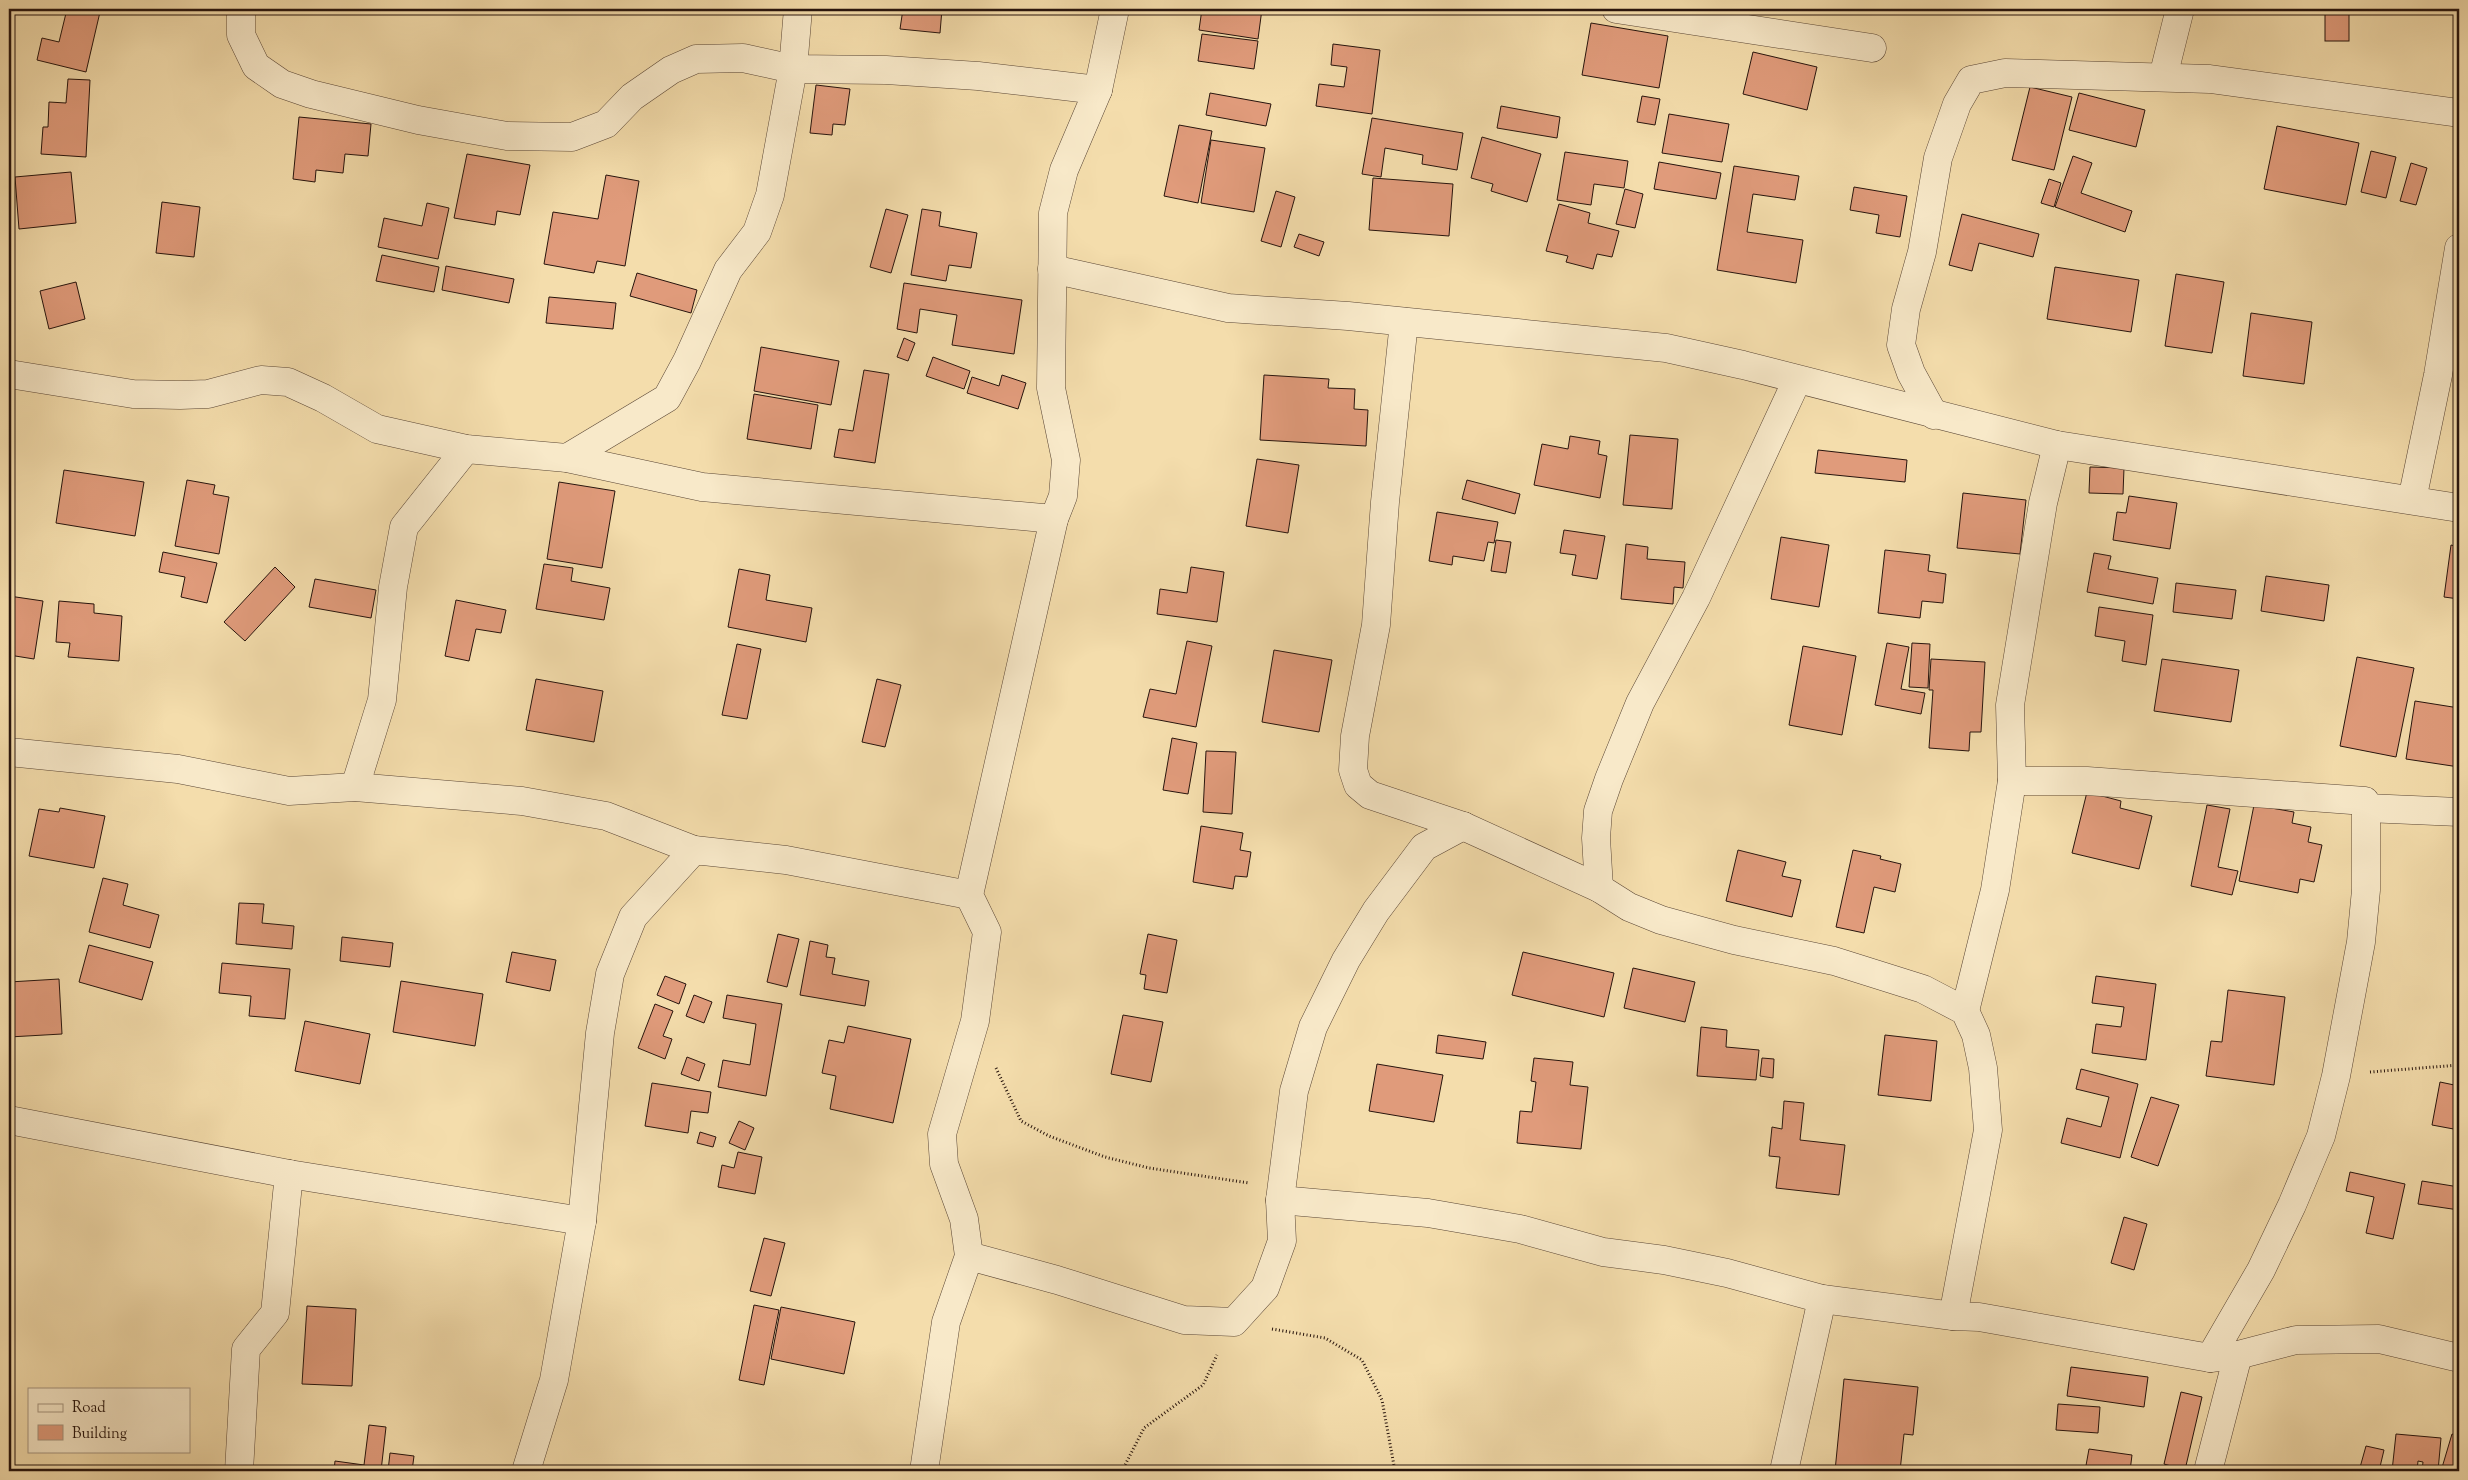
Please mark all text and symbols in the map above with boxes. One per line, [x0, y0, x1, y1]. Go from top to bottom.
legend [28, 1388, 190, 1452]
text: Road [72, 1398, 106, 1419]
text: Building [72, 1424, 127, 1445]

